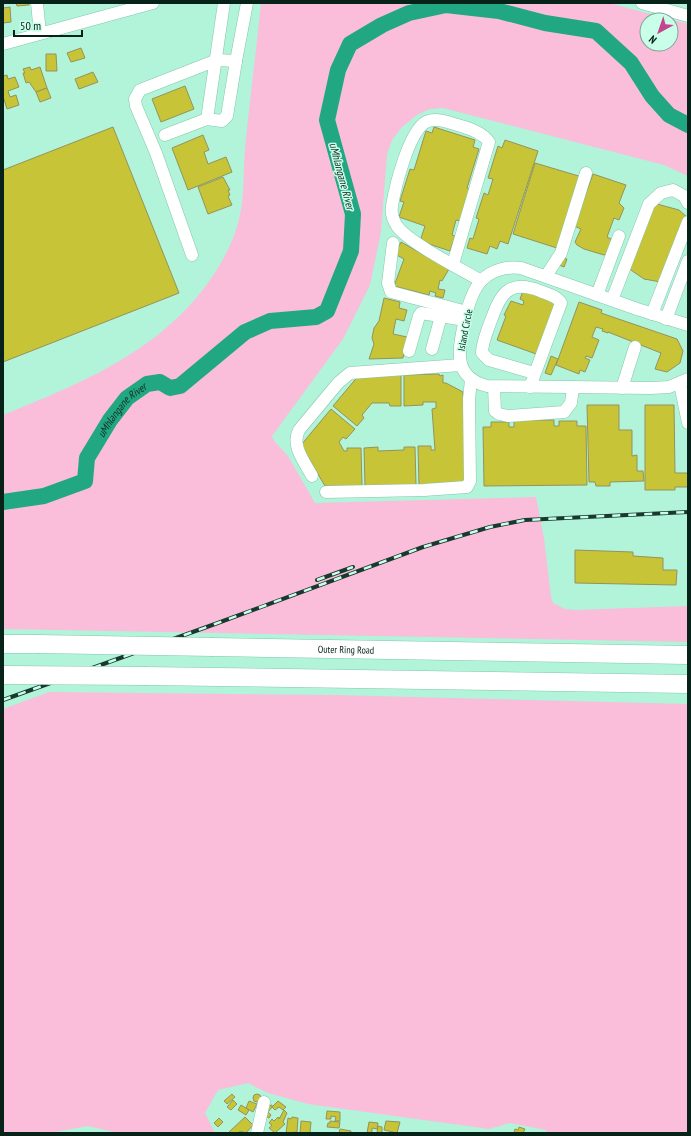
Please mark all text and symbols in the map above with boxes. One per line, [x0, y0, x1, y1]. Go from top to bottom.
scale bar [14, 12, 82, 38]
north arrow [639, 12, 679, 52]
text: 50 m [20, 18, 41, 33]
text: N [646, 32, 659, 47]
water label: uMhlangane River [326, 141, 358, 213]
street label: Island Circle [455, 308, 475, 352]
water label: uMhlangane River [94, 378, 151, 440]
street label: Outer Ring Road [318, 642, 374, 656]

